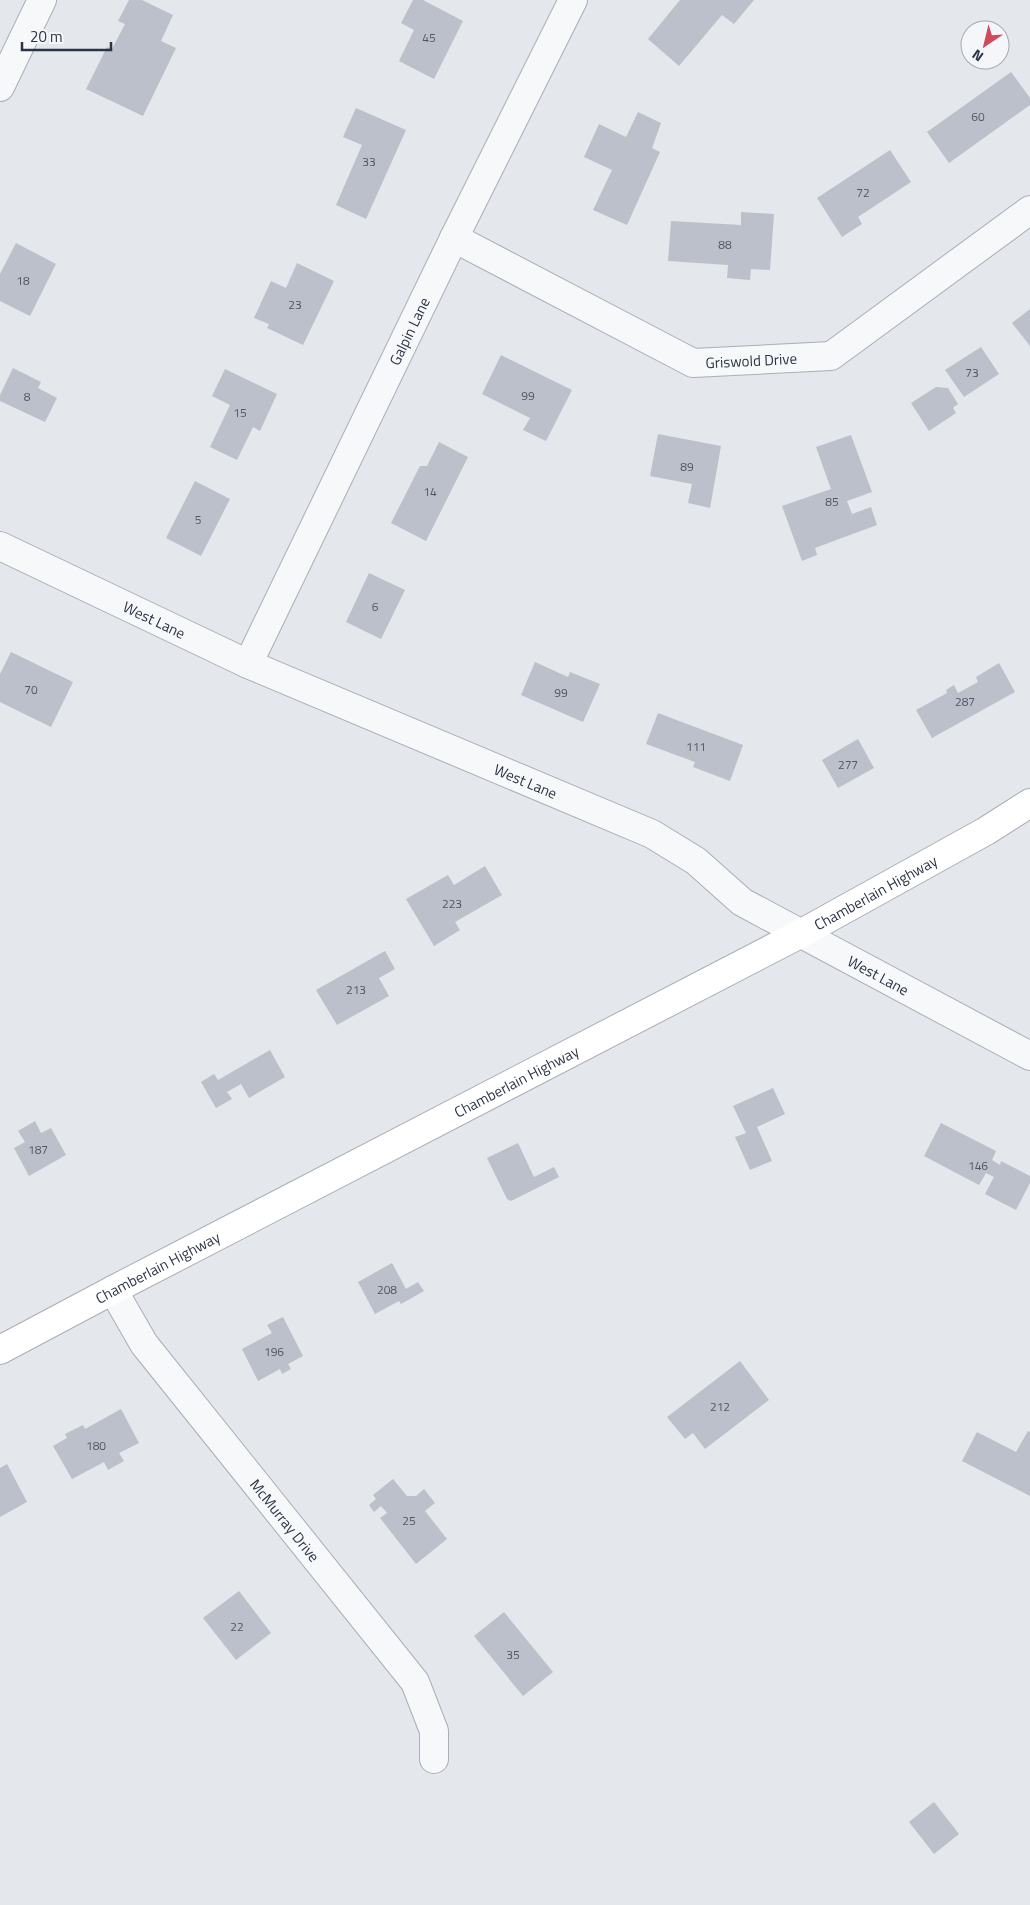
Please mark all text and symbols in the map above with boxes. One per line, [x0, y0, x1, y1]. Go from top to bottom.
scale bar [22, 20, 111, 52]
north arrow [960, 20, 1010, 70]
text: 20 m [30, 25, 63, 48]
house number: 45 [422, 28, 436, 47]
text: N [967, 45, 987, 67]
house number: 60 [971, 107, 985, 126]
house number: 33 [362, 152, 376, 171]
house number: 72 [856, 183, 870, 202]
house number: 88 [718, 235, 732, 254]
house number: 18 [16, 271, 30, 290]
street label: Galpin Lane [383, 293, 435, 369]
house number: 23 [288, 295, 302, 314]
street label: Griswold Drive [705, 346, 797, 374]
house number: 73 [965, 363, 979, 382]
house number: 99 [521, 386, 535, 405]
house number: 8 [24, 387, 31, 406]
house number: 15 [233, 403, 247, 422]
house number: 89 [680, 457, 694, 476]
house number: 14 [423, 482, 437, 501]
house number: 85 [825, 492, 839, 511]
house number: 5 [195, 510, 202, 529]
street label: West Lane [119, 595, 189, 644]
house number: 6 [372, 597, 379, 616]
house number: 70 [24, 680, 38, 699]
house number: 99 [554, 683, 568, 702]
house number: 287 [955, 692, 975, 711]
house number: 111 [686, 737, 706, 756]
house number: 277 [838, 755, 858, 774]
street label: West Lane [491, 757, 561, 804]
street label: Chamberlain Highway [810, 849, 941, 936]
house number: 223 [442, 894, 462, 913]
street label: West Lane [844, 949, 913, 1001]
house number: 213 [346, 980, 366, 999]
street label: Chamberlain Highway [450, 1039, 583, 1123]
house number: 187 [28, 1140, 48, 1159]
house number: 146 [968, 1156, 988, 1175]
street label: Chamberlain Highway [91, 1225, 224, 1309]
house number: 208 [377, 1280, 397, 1299]
house number: 196 [264, 1342, 284, 1361]
house number: 212 [710, 1397, 730, 1416]
house number: 180 [86, 1436, 106, 1455]
street label: McMurray Drive [245, 1474, 326, 1567]
house number: 25 [402, 1511, 416, 1530]
house number: 22 [230, 1617, 244, 1636]
house number: 35 [506, 1645, 520, 1664]

